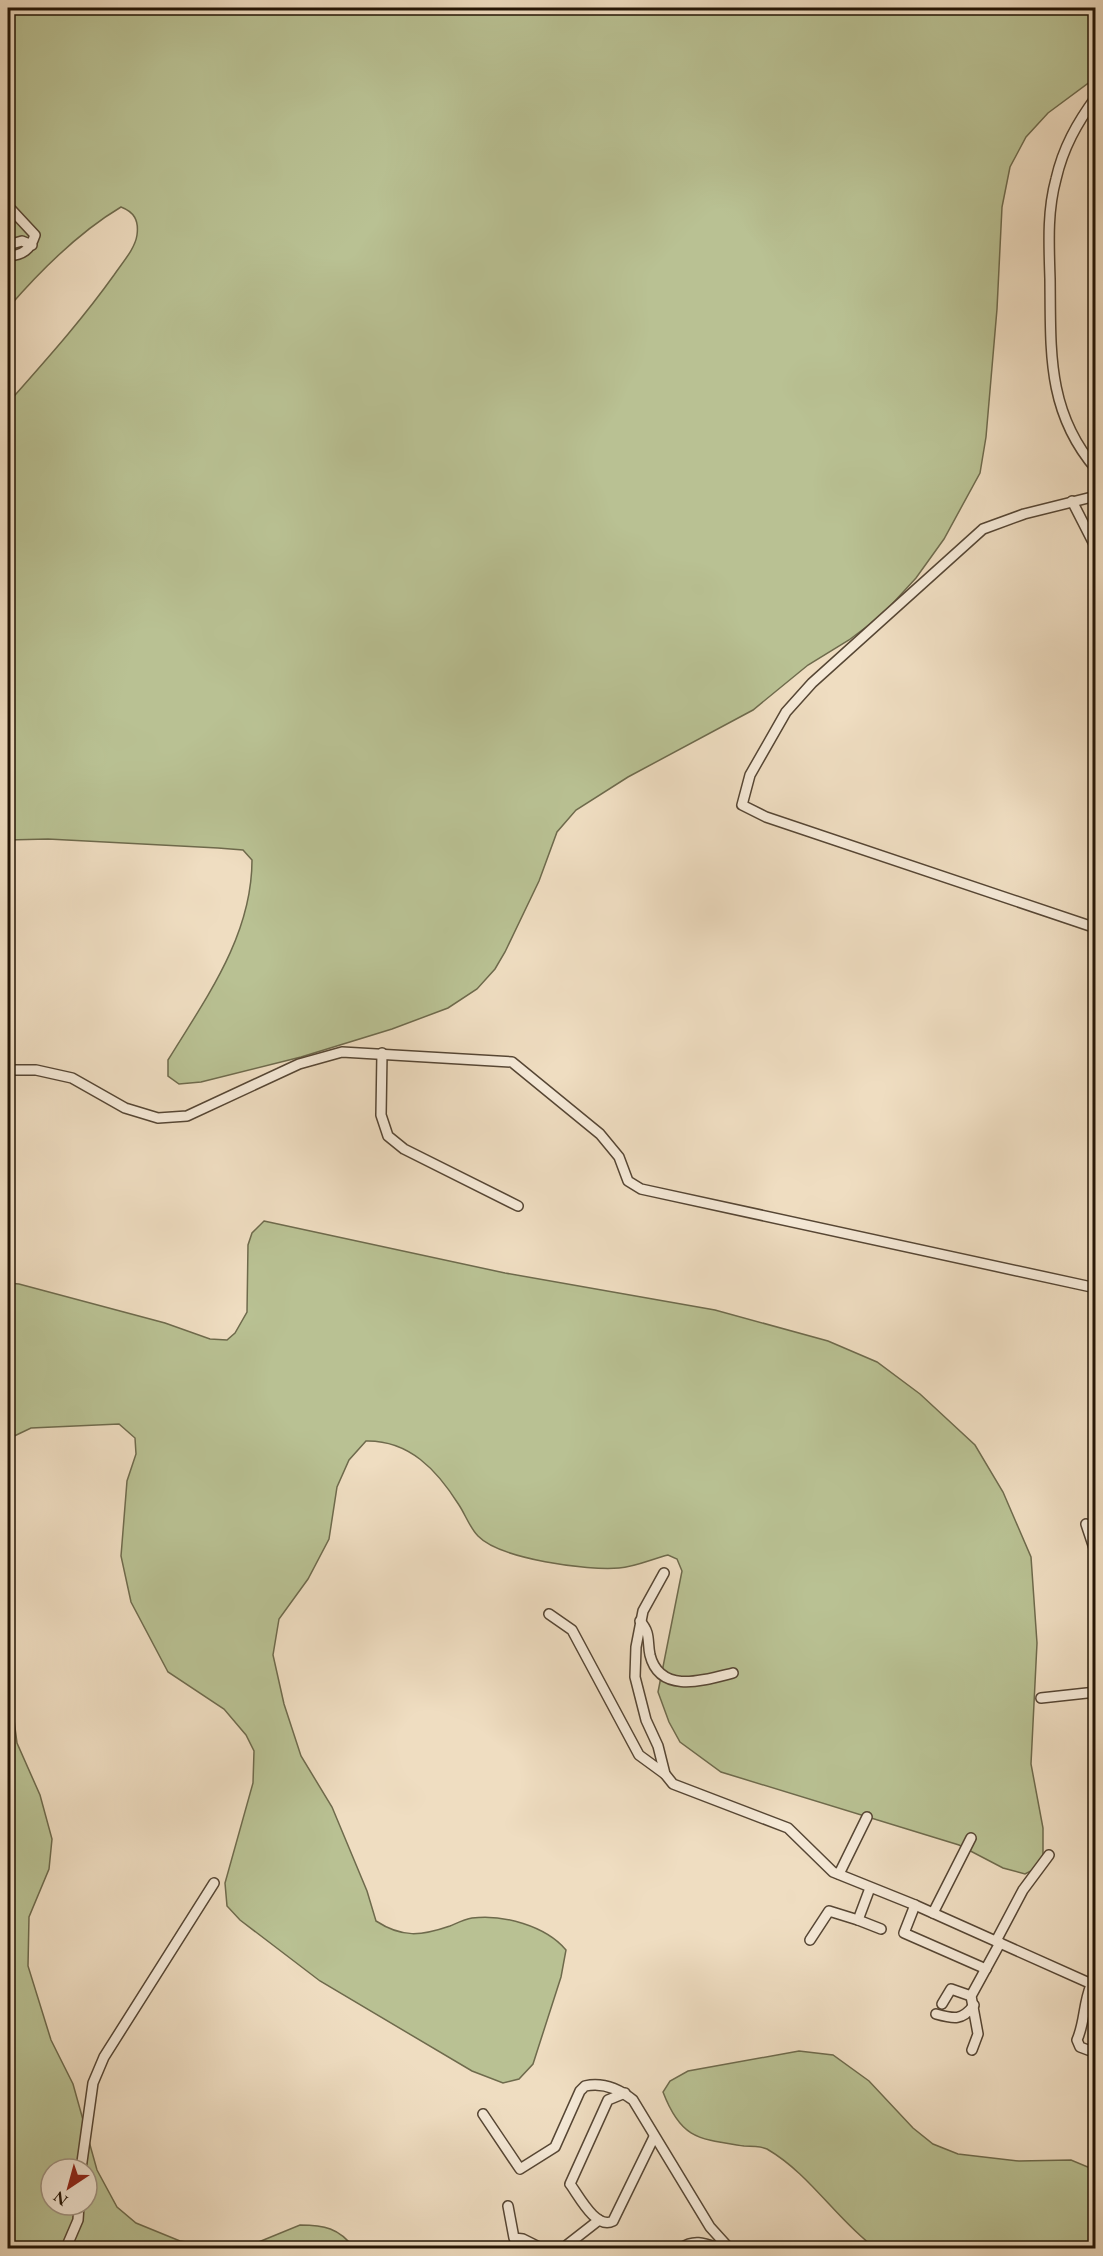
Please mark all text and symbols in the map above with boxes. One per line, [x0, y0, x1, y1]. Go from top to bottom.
north arrow [39, 2157, 99, 2217]
text: N [49, 2186, 72, 2211]

